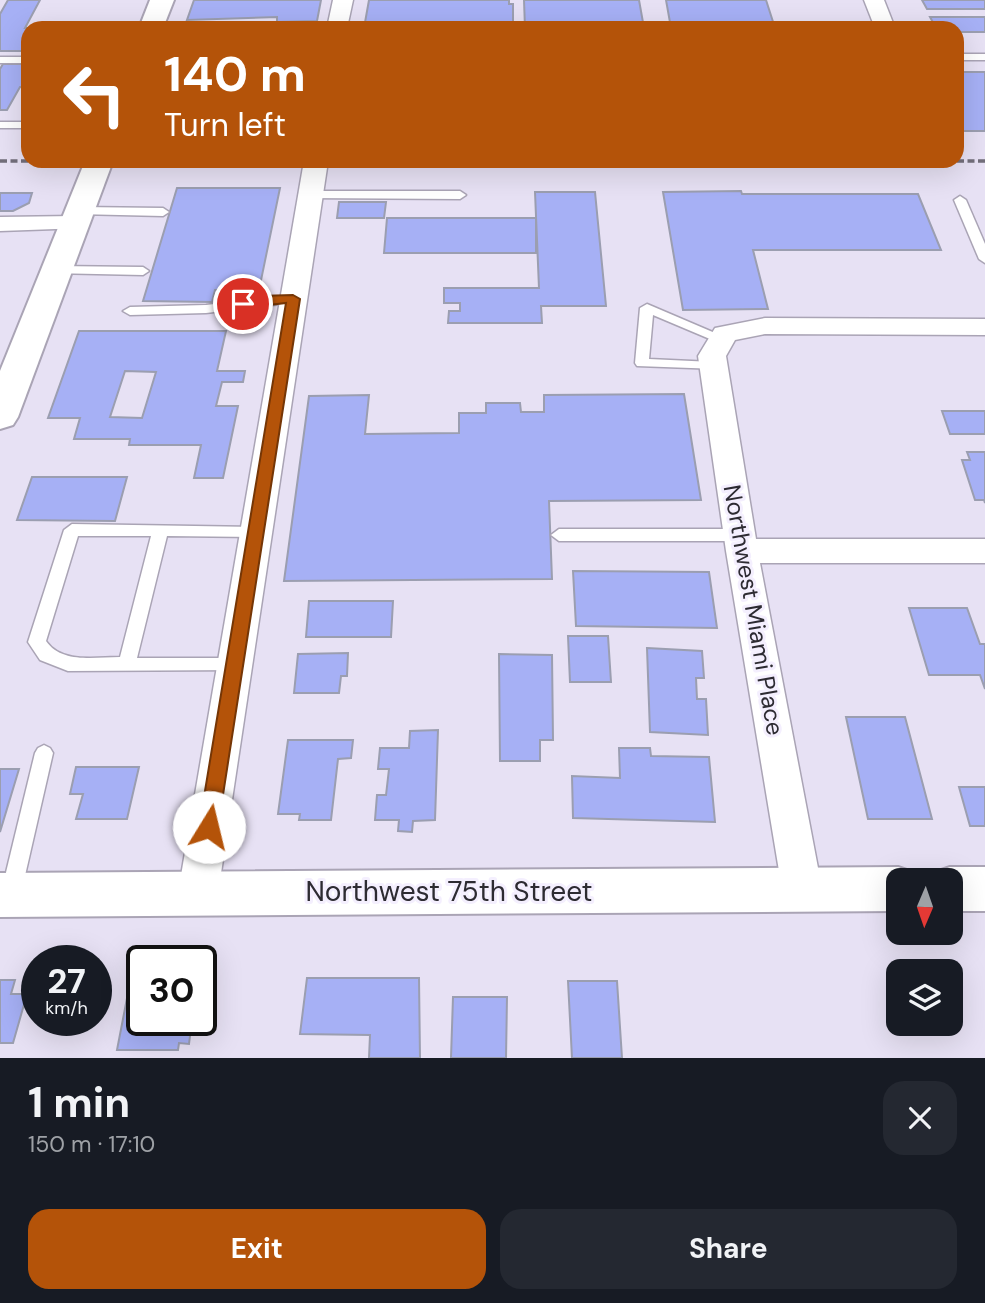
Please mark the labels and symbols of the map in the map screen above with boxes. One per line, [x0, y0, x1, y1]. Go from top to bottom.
pin [213, 274, 273, 334]
street label: Northwest Miami Place [717, 482, 791, 738]
position arrow [172, 790, 246, 864]
north arrow [886, 868, 962, 945]
street label: Northwest 75th Street [305, 873, 593, 910]
speed limit sign: 30 [126, 945, 217, 1036]

